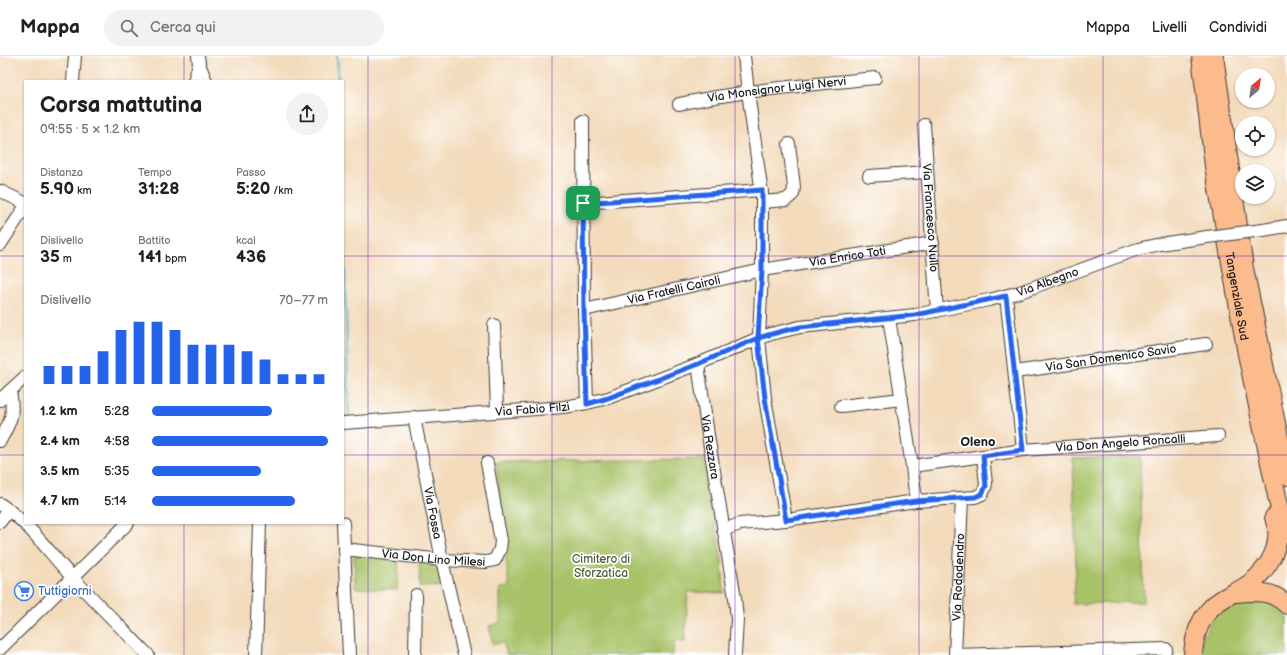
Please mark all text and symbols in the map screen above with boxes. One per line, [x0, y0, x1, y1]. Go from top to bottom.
search box [104, 10, 384, 46]
text: Mappa [20, 16, 80, 39]
icon: search [118, 17, 140, 39]
text: Cerca qui [150, 18, 216, 37]
text: Mappa [1086, 19, 1130, 36]
text: Livelli [1152, 19, 1187, 36]
text: Condividi [1209, 19, 1267, 36]
north arrow [1235, 68, 1275, 108]
map controls [1235, 68, 1275, 204]
street label: Via Monsignor Luigi Nervi [706, 74, 847, 106]
text: Corsa mattutina [40, 92, 202, 119]
button: share [286, 93, 328, 135]
button: locate [1235, 116, 1275, 156]
text: 09:55 · 5 × 1.2 km [40, 121, 140, 137]
street label: Via Francesco Nullo [919, 163, 942, 273]
button: layers [1235, 164, 1275, 204]
text: Distanza [40, 166, 83, 179]
text: Tempo [138, 166, 172, 179]
text: Passo [236, 166, 266, 179]
text: 5.90 [40, 179, 74, 199]
text: 31:28 [138, 179, 180, 199]
text: 5:20 [236, 179, 270, 199]
text: km [74, 184, 92, 197]
text: /km [270, 184, 293, 197]
pin [566, 186, 600, 220]
icon: arrive [572, 192, 594, 214]
text: Dislivello [40, 234, 83, 247]
text: Battito [138, 234, 170, 247]
text: kcal [236, 234, 256, 247]
street label: Via Enrico Toti [808, 243, 887, 270]
text: 35 [40, 247, 60, 267]
text: 141 [138, 247, 162, 267]
text: 436 [236, 247, 266, 267]
street label: Tangenziale Sud [1222, 251, 1252, 342]
text: m [60, 252, 72, 265]
text: bpm [162, 252, 187, 265]
street label: Via Albegno [1015, 264, 1081, 300]
street label: Via Fratelli Cairoli [626, 272, 722, 308]
text: Dislivello [40, 292, 91, 308]
text: 70–77 m [279, 292, 328, 308]
street label: Via San Domenico Savio [1045, 341, 1177, 375]
street label: Via Fabio Filzi [495, 399, 571, 419]
text: 1.2 km [40, 403, 78, 419]
text: 5:28 [104, 403, 129, 419]
street label: Via Rezzara [698, 414, 723, 481]
street label: Via Don Angelo Roncalli [1055, 431, 1186, 455]
text: 2.4 km [40, 433, 80, 449]
text: 4:58 [104, 433, 130, 449]
district label: Oleno [961, 434, 995, 450]
text: 3.5 km [40, 463, 79, 479]
text: 5:35 [104, 463, 130, 479]
street label: Via Fossa [420, 486, 445, 541]
text: 4.7 km [40, 493, 79, 509]
text: 5:14 [104, 493, 127, 509]
street label: Via Rododendro [949, 533, 968, 621]
street label: Via Don Lino Milesi [381, 546, 486, 569]
park label: Cimitero di Sforzatica [572, 552, 630, 581]
supermarket icon: Tuttigiorni [13, 580, 35, 602]
place label: Tuttigiorni [38, 584, 92, 599]

